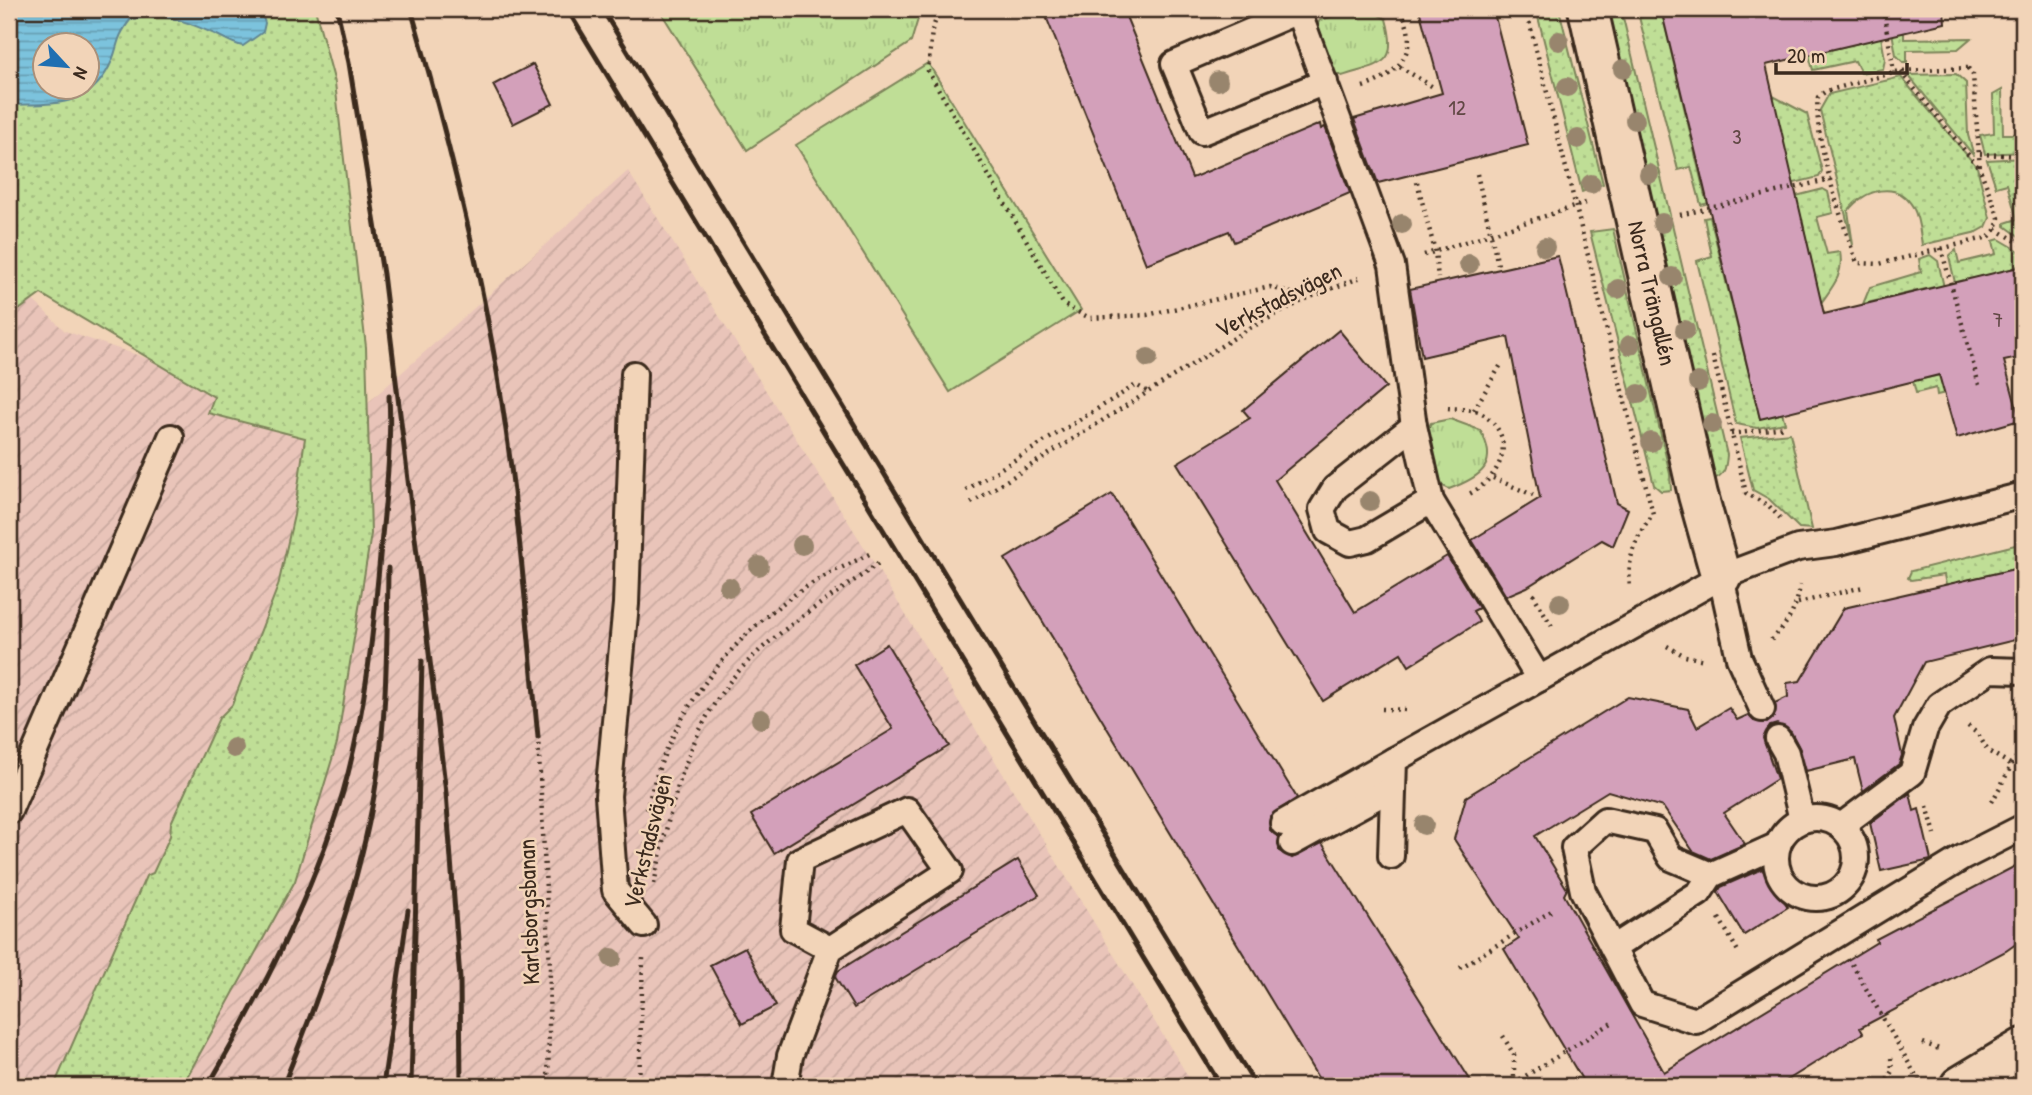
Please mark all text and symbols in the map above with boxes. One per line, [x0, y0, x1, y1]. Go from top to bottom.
north arrow [32, 32, 102, 102]
scale bar [1776, 32, 1908, 76]
text: 20 m [1787, 41, 1825, 70]
text: N [67, 63, 95, 84]
house number: 12 [1448, 93, 1466, 122]
house number: 3 [1732, 122, 1742, 151]
street label: Norra Trängallén [1621, 218, 1685, 368]
street label: Verkstadsvägen [1209, 253, 1347, 345]
house number: 7 [1993, 305, 2003, 334]
street label: Verkstadsvägen [615, 770, 679, 912]
street label: Karlsborgsbanan [509, 839, 547, 985]

